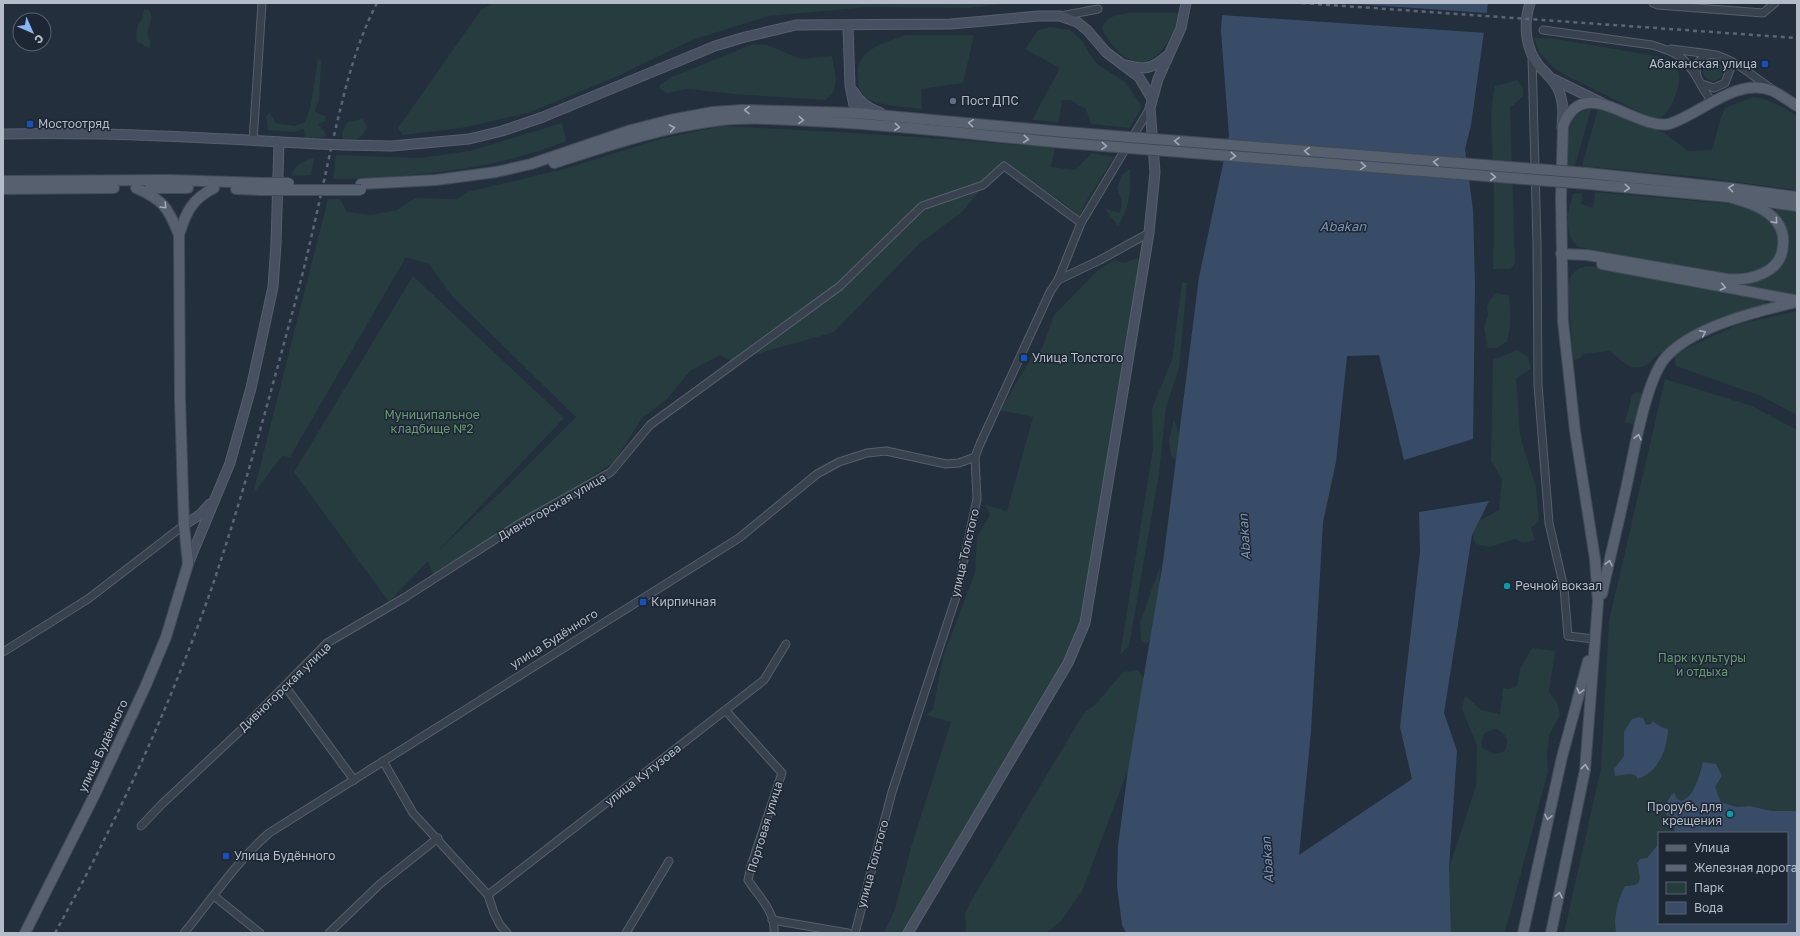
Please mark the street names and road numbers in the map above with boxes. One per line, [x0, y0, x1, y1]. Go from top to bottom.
street label: Дивногорская улица [495, 469, 609, 544]
street label: улица Толстого [947, 507, 982, 599]
street label: улица Будённого [507, 606, 600, 672]
street label: Дивногорская улица [235, 639, 334, 735]
street label: улица Будённого [74, 697, 131, 795]
street label: улица Кутузова [602, 740, 684, 809]
street label: Портовая улица [743, 779, 786, 874]
street label: улица Толстого [854, 818, 892, 910]

